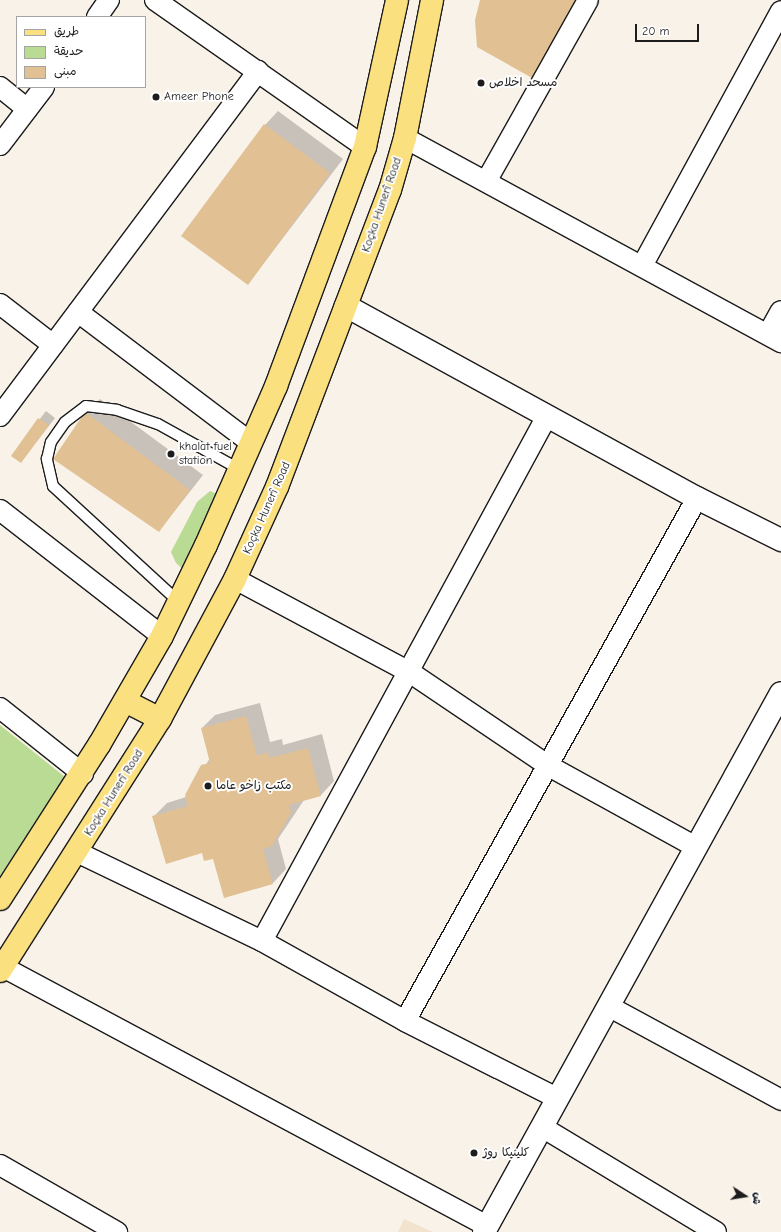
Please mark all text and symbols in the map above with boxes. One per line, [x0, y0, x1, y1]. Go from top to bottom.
legend [16, 16, 146, 88]
scale bar [637, 16, 701, 42]
text: طريق [54, 24, 79, 38]
text: 20 m [642, 24, 670, 38]
text: حديقة [54, 44, 83, 58]
text: مبنى [54, 64, 77, 78]
place label: مسحد اخلاص [489, 76, 557, 90]
marker: مسحد اخلاص [476, 78, 486, 88]
place label: Ameer Phone [164, 90, 234, 104]
marker: Ameer Phone [151, 92, 161, 102]
street label: Koçka Hunerî Road [359, 156, 405, 254]
place label: khalat fuel station [179, 440, 232, 468]
marker: khalat fuel station [166, 449, 176, 459]
street label: Koçka Hunerî Road [240, 460, 294, 556]
street label: Koçka Hunerî Road [82, 747, 146, 839]
place label: مكتب زاخو عاما [216, 779, 291, 793]
marker: مكتب زاخو عاما [203, 781, 213, 791]
place label: كلينيكا روژ [483, 1146, 529, 1160]
marker: كلينيكا روژ [468, 1147, 480, 1159]
north arrow [725, 1176, 765, 1216]
text: ش [750, 1191, 765, 1206]

